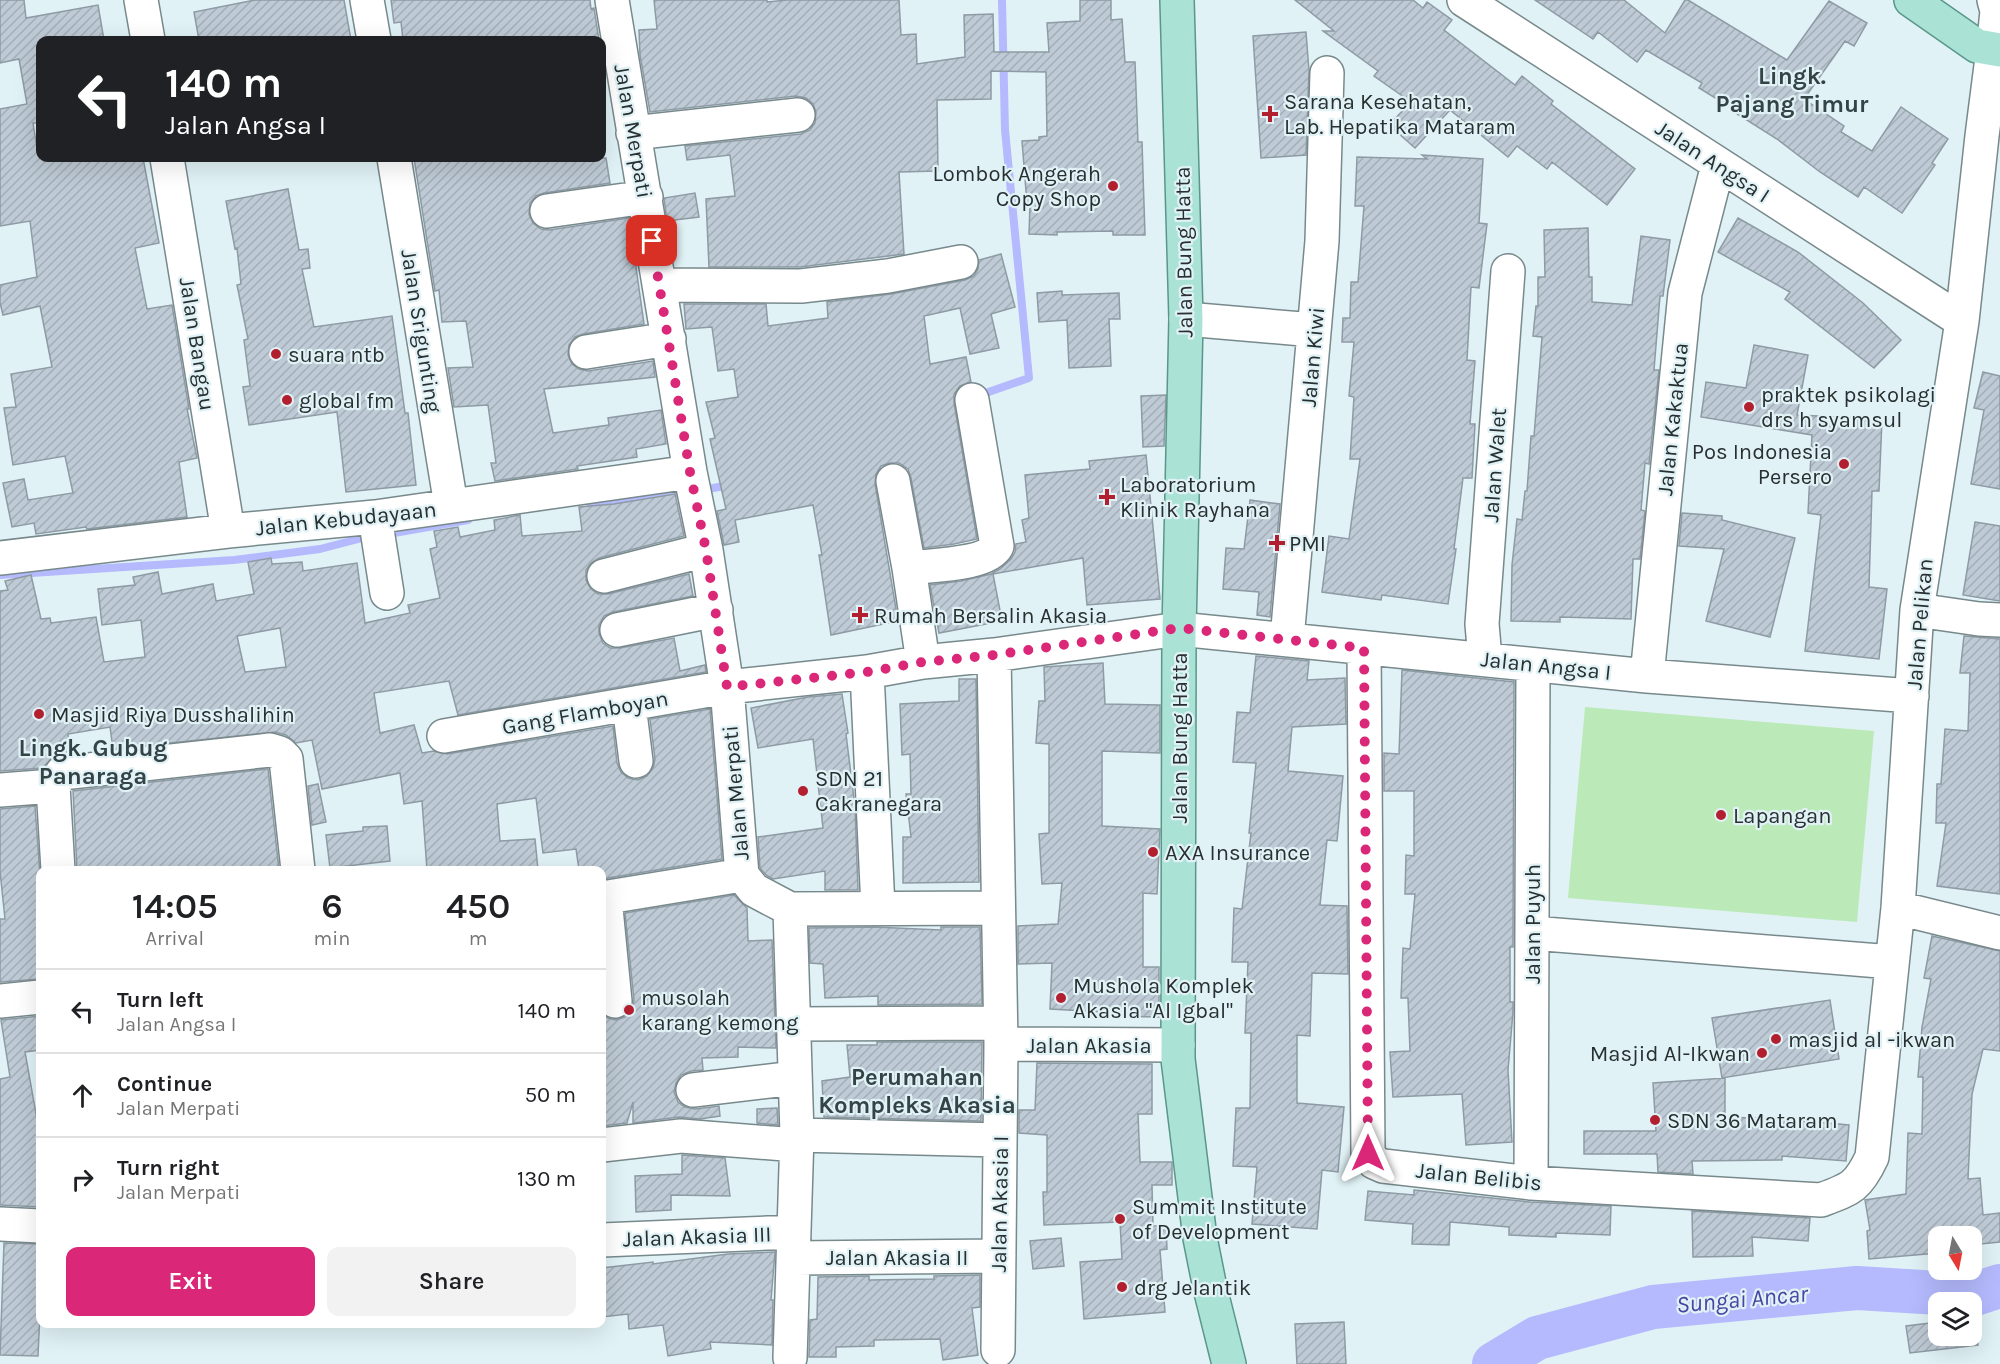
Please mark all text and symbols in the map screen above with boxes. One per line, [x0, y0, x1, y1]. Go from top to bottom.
text: 140 m [165, 58, 282, 108]
icon: left [66, 60, 144, 138]
street label: Jalan Merpati [608, 62, 658, 200]
district label: Lingk. Pajang Timur [1716, 62, 1869, 118]
place label: Sarana Kesehatan, Lab. Hepatika Mataram [1284, 89, 1516, 140]
marker: Sarana Kesehatan, Lab. Hepatika Mataram [1261, 105, 1279, 123]
text: Jalan Angsa I [165, 109, 326, 141]
street label: Jalan Angsa I [1650, 115, 1775, 208]
place label: Lombok Angerah Copy Shop [932, 161, 1101, 212]
street label: Jalan Bung Hatta [1170, 166, 1198, 338]
marker: Lombok Angerah Copy Shop [1106, 179, 1120, 193]
pin [626, 215, 677, 266]
icon: arrive [635, 224, 668, 257]
street label: Jalan Srigunting [395, 248, 447, 415]
street label: Jalan Bangau [174, 276, 220, 413]
street label: Jalan Kiwi [1296, 306, 1330, 408]
street label: Jalan Kakaktua [1652, 341, 1694, 497]
place label: suara ntb [288, 342, 385, 368]
marker: suara ntb [269, 347, 283, 361]
place label: praktek psikolagi drs h syamsul [1761, 382, 1936, 433]
place label: global fm [299, 388, 394, 414]
marker: global fm [280, 393, 294, 407]
marker: praktek psikolagi drs h syamsul [1742, 400, 1756, 414]
street label: Jalan Walet [1478, 407, 1512, 523]
place label: Pos Indonesia Persero [1692, 439, 1832, 490]
marker: Pos Indonesia Persero [1837, 457, 1851, 471]
place label: Laboratorium Klinik Rayhana [1120, 472, 1270, 523]
marker: Laboratorium Klinik Rayhana [1098, 488, 1116, 506]
street label: Jalan Kebudayaan [254, 497, 438, 541]
place label: PMI [1289, 531, 1326, 557]
marker: PMI [1270, 536, 1284, 550]
street label: Jalan Pelikan [1901, 557, 1939, 691]
place label: Rumah Bersalin Akasia [874, 603, 1107, 629]
marker: Rumah Bersalin Akasia [851, 606, 869, 624]
street label: Jalan Angsa I [1479, 646, 1612, 686]
street label: Jalan Bung Hatta [1167, 652, 1193, 824]
street label: Gang Flamboyan [500, 686, 670, 740]
place label: Masjid Riya Dusshalihin [51, 702, 295, 728]
marker: Masjid Riya Dusshalihin [32, 707, 46, 721]
street label: Jalan Merpati [717, 724, 755, 862]
district label: Lingk. Gubug Panaraga [18, 734, 168, 790]
place label: SDN 21 Cakranegara [815, 766, 942, 817]
marker: SDN 21 Cakranegara [796, 784, 810, 798]
place label: Lapangan [1733, 803, 1831, 829]
marker: Lapangan [1714, 808, 1728, 822]
place label: AXA Insurance [1165, 840, 1310, 866]
marker: AXA Insurance [1146, 845, 1160, 859]
street label: Jalan Puyuh [1520, 864, 1546, 984]
text: 14:05 [132, 885, 218, 927]
text: 6 [321, 885, 343, 927]
text: 450 [446, 885, 510, 927]
text: Arrival [146, 927, 204, 950]
text: min [314, 927, 350, 950]
text: m [469, 927, 488, 950]
place label: Mushola Komplek Akasia "Al Igbal" [1073, 973, 1254, 1024]
place label: musolah karang kemong [641, 985, 799, 1036]
text: Turn left [117, 987, 204, 1013]
marker: Mushola Komplek Akasia "Al Igbal" [1054, 991, 1068, 1005]
icon: left [66, 995, 99, 1028]
text: 140 m [518, 998, 576, 1024]
marker: musolah karang kemong [622, 1003, 636, 1017]
text: Jalan Angsa I [117, 1013, 236, 1036]
place label: masjid al -ikwan [1788, 1027, 1955, 1053]
marker: masjid al -ikwan [1769, 1032, 1783, 1046]
street label: Jalan Akasia [1026, 1033, 1152, 1059]
place label: Masjid Al-Ikwan [1590, 1041, 1750, 1067]
marker: Masjid Al-Ikwan [1755, 1046, 1769, 1060]
district label: Perumahan Kompleks Akasia [818, 1063, 1016, 1119]
text: Continue [117, 1071, 212, 1097]
icon: ahead [66, 1079, 99, 1112]
text: 50 m [525, 1082, 576, 1108]
text: Jalan Merpati [117, 1097, 240, 1120]
place label: SDN 36 Mataram [1667, 1108, 1838, 1134]
marker: SDN 36 Mataram [1648, 1113, 1662, 1127]
position arrow [1336, 1121, 1400, 1185]
street label: Jalan Akasia I [986, 1136, 1014, 1272]
text: Turn right [117, 1155, 220, 1181]
street label: Jalan Belibis [1415, 1157, 1543, 1197]
icon: right [66, 1163, 99, 1196]
text: 130 m [517, 1166, 576, 1192]
text: Jalan Merpati [117, 1181, 240, 1204]
place label: Summit Institute of Development [1132, 1194, 1307, 1245]
marker: Summit Institute of Development [1113, 1212, 1127, 1226]
street label: Jalan Akasia III [622, 1221, 772, 1253]
north arrow [1928, 1226, 1982, 1280]
map controls [1928, 1226, 1982, 1346]
street label: Jalan Akasia II [826, 1245, 968, 1271]
button: Exit [66, 1247, 315, 1316]
button: Share [327, 1247, 576, 1316]
place label: drg Jelantik [1134, 1275, 1251, 1301]
water label: Sungai Ancar [1675, 1279, 1810, 1319]
marker: drg Jelantik [1115, 1280, 1129, 1294]
button: layers [1928, 1292, 1982, 1346]

